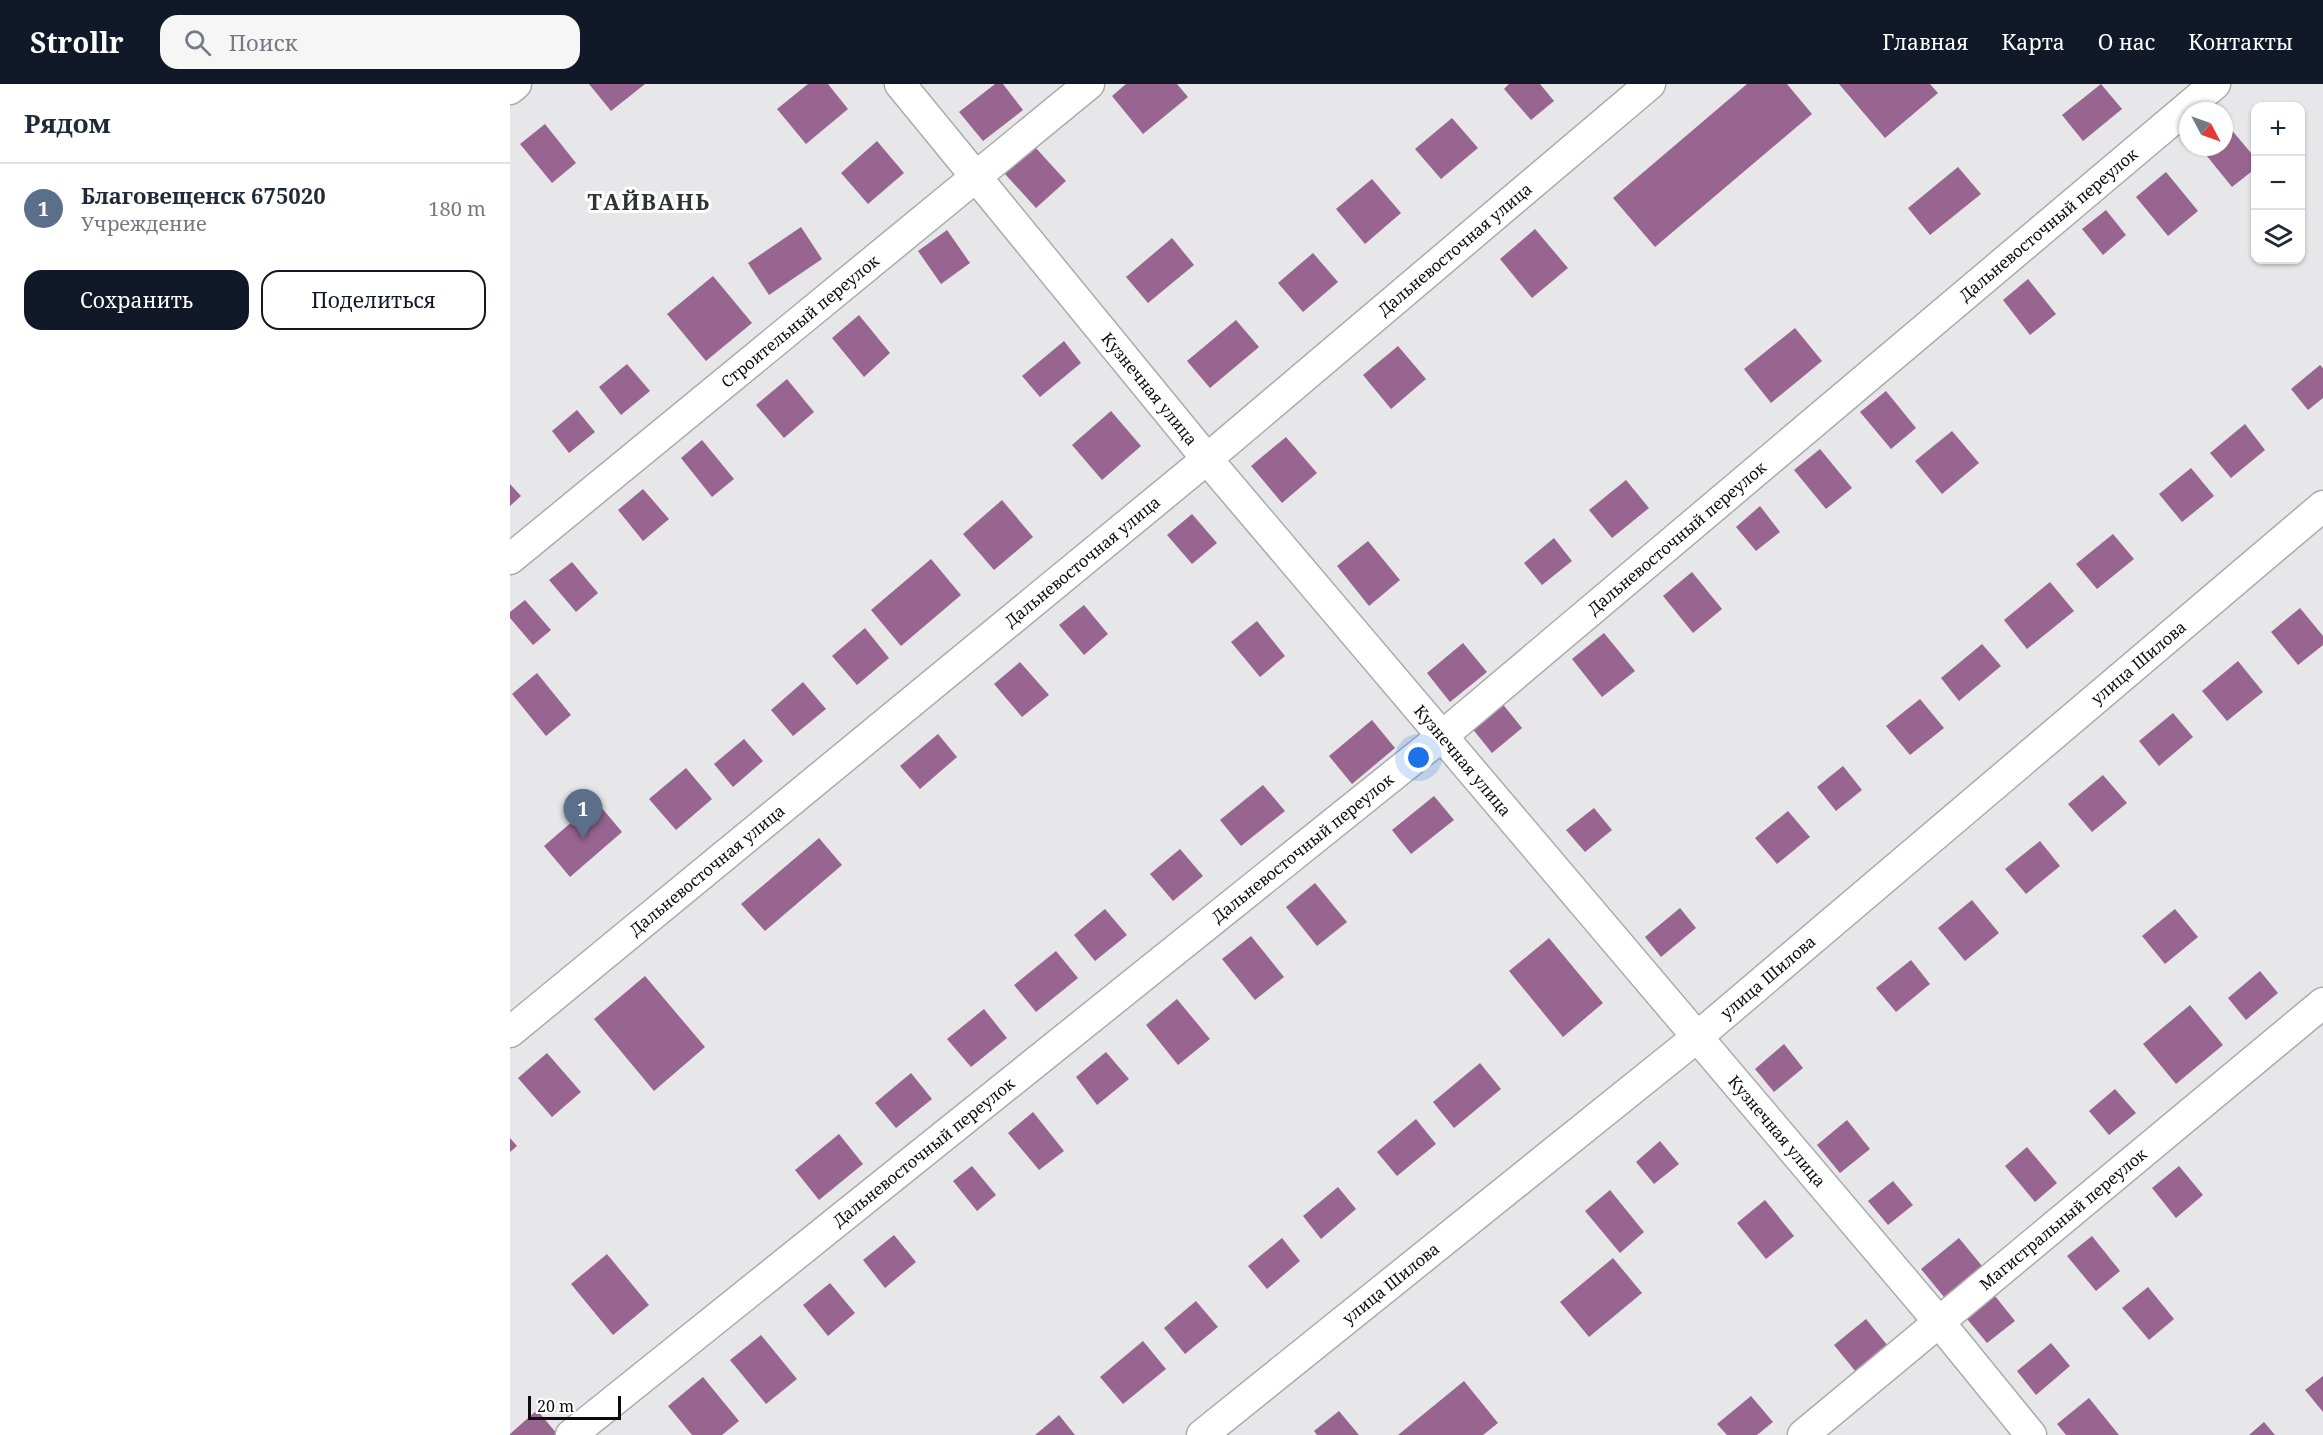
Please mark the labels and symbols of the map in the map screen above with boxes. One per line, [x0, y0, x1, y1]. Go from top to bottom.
north arrow [2179, 102, 2233, 156]
street label: Дальневосточный переулок [1955, 143, 2143, 306]
street label: Дальневосточная улица [1373, 178, 1536, 321]
district label: ТАЙВАНЬ [587, 186, 711, 216]
street label: Строительный переулок [716, 249, 884, 393]
street label: Кузнечная улица [1097, 328, 1202, 450]
street label: Дальневосточный переулок [1583, 456, 1771, 620]
street label: Дальневосточная улица [1000, 491, 1165, 632]
street label: улица Шилова [2086, 616, 2191, 709]
street label: Кузнечная улица [1409, 700, 1516, 821]
your location [1404, 743, 1433, 772]
street label: Дальневосточный переулок [1207, 768, 1398, 928]
pin: 1 [564, 790, 602, 839]
street label: Дальневосточная улица [625, 800, 789, 941]
street label: улица Шилова [1716, 930, 1820, 1024]
street label: Кузнечная улица [1723, 1071, 1831, 1192]
street label: Дальневосточный переулок [828, 1072, 1019, 1232]
street label: Магистральный переулок [1975, 1143, 2152, 1295]
street label: улица Шилова [1338, 1238, 1444, 1329]
scale bar [528, 1393, 621, 1420]

